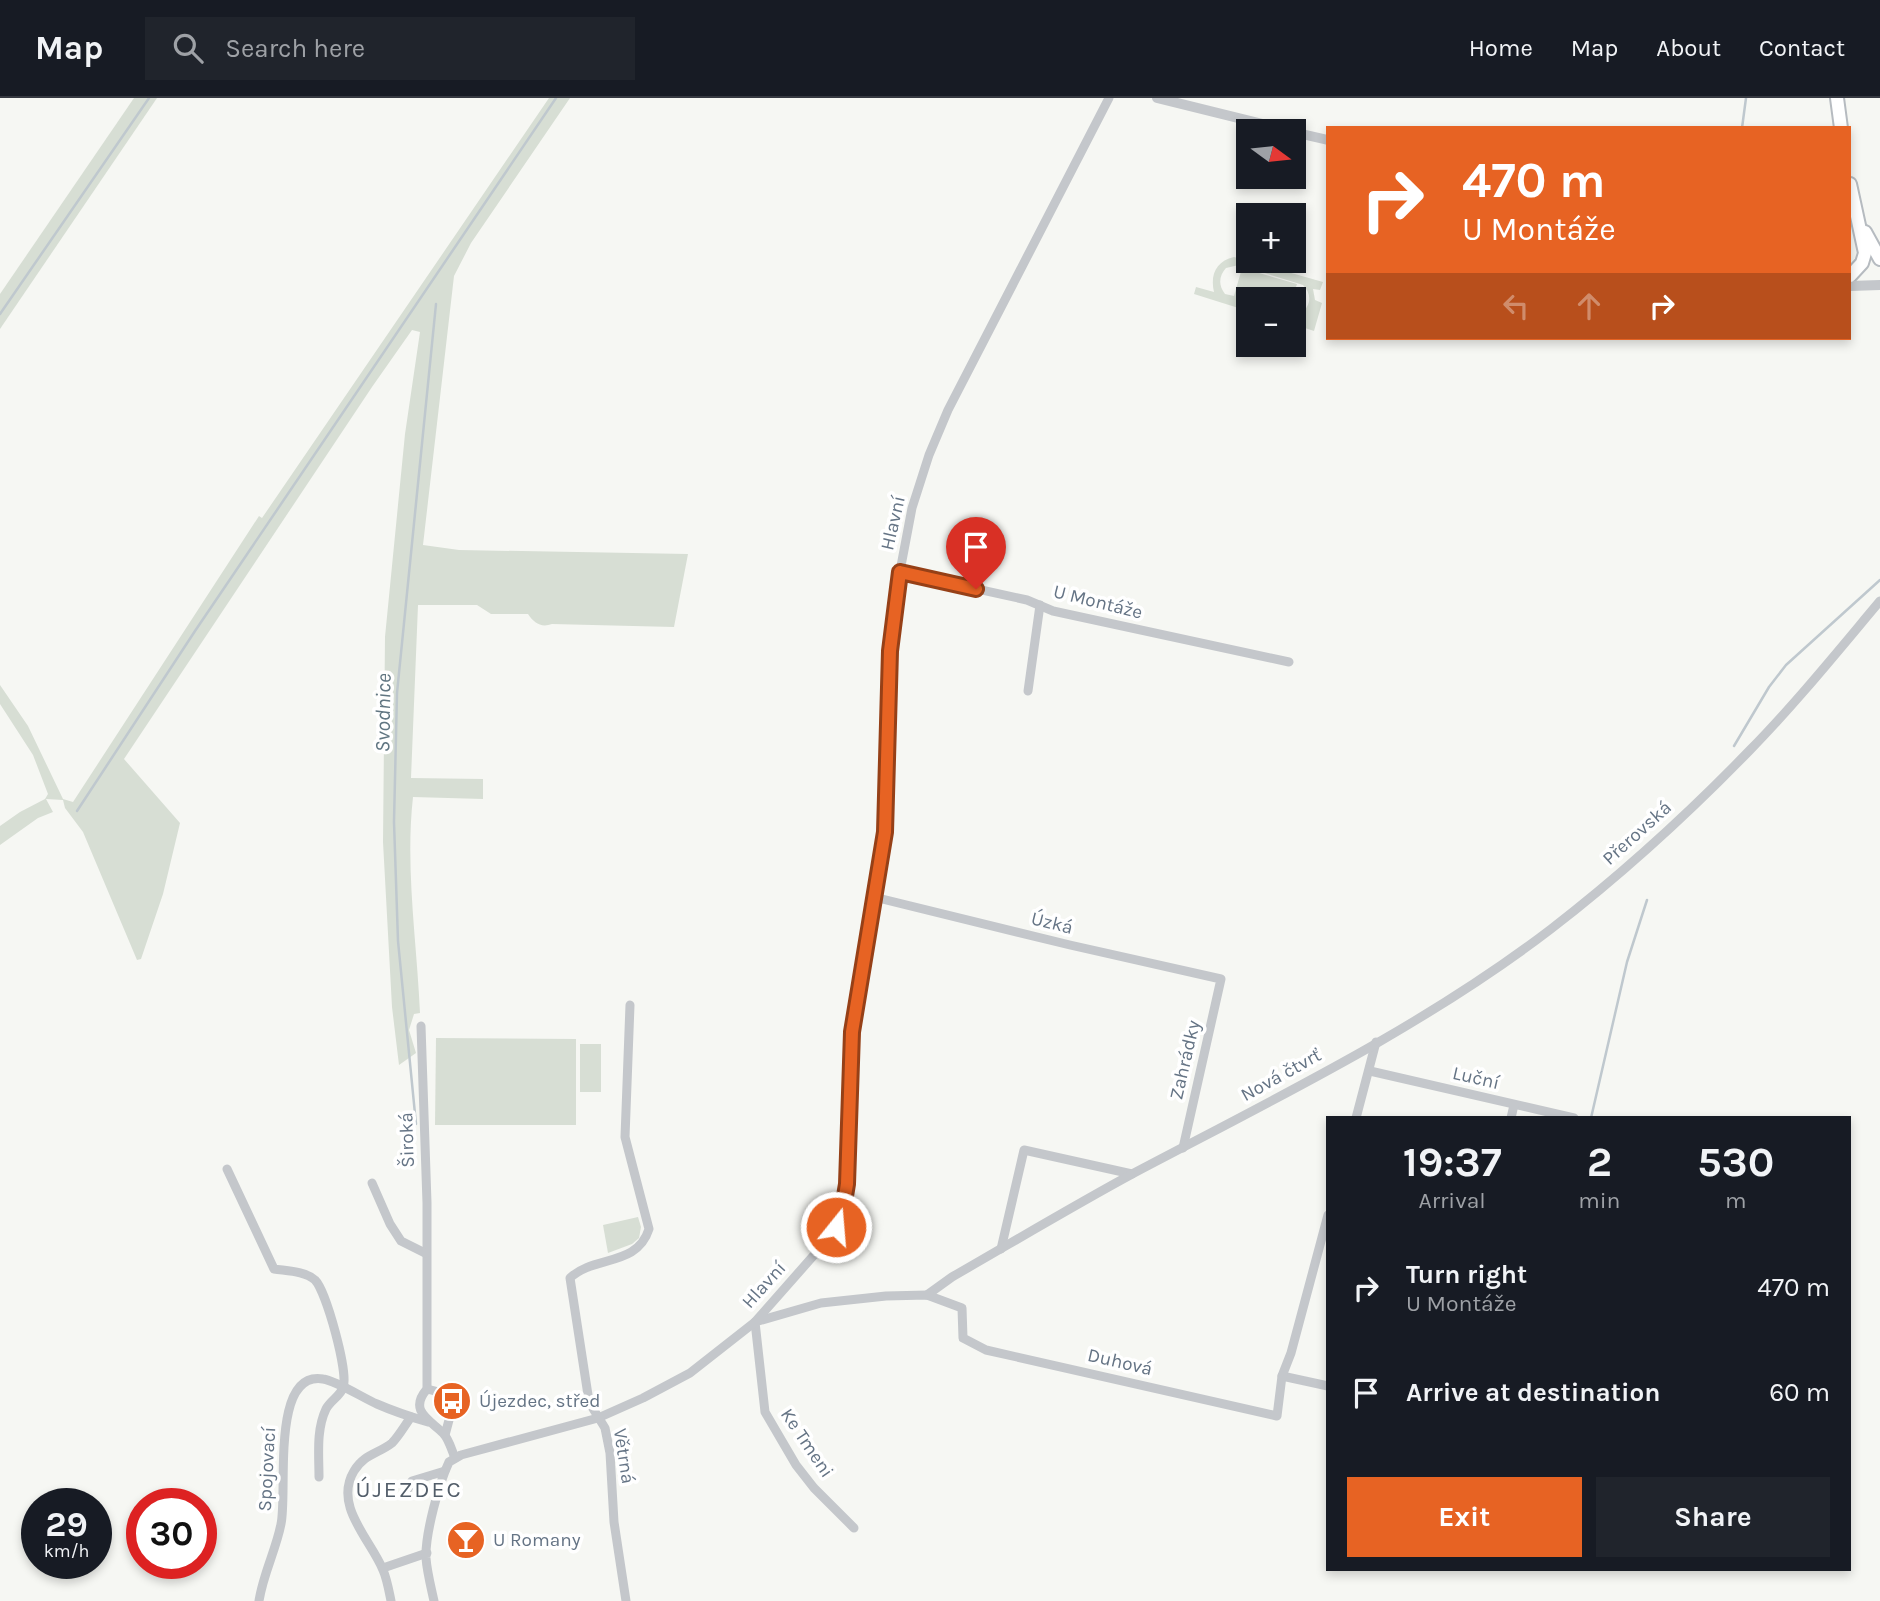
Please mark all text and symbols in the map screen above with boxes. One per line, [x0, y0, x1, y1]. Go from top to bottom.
search box [145, 17, 635, 80]
text: Map [35, 29, 103, 67]
icon: search [169, 29, 207, 67]
text: Search here [225, 33, 365, 64]
text: Home [1469, 34, 1533, 62]
text: Map [1571, 34, 1618, 62]
text: About [1656, 34, 1721, 62]
text: Contact [1759, 34, 1845, 62]
north arrow [1236, 119, 1306, 189]
map controls [1236, 119, 1306, 357]
text: 470 m [1462, 152, 1605, 209]
icon: right [1347, 154, 1438, 245]
button: + [1236, 203, 1306, 273]
text: U Montáže [1462, 211, 1616, 248]
button: − [1236, 287, 1306, 357]
icon: left [1497, 287, 1535, 325]
icon: ahead [1570, 287, 1608, 325]
icon: right [1643, 287, 1681, 325]
street label: Hlavní [876, 493, 910, 552]
pin [946, 517, 1006, 589]
icon: arrive [957, 528, 995, 566]
street label: U Montáže [1051, 580, 1145, 624]
water label: Svodnice [370, 673, 396, 753]
street label: Přerovská [1598, 796, 1676, 870]
street label: Úzká [1029, 906, 1076, 939]
street label: Zahrádky [1165, 1018, 1205, 1102]
street label: Nová čtvrť [1237, 1044, 1325, 1106]
street label: Luční [1450, 1062, 1502, 1094]
street label: Široká [395, 1112, 419, 1168]
text: 19:37 [1403, 1137, 1502, 1187]
text: 2 [1587, 1137, 1612, 1187]
text: 530 [1697, 1137, 1774, 1187]
text: Arrival [1418, 1187, 1486, 1214]
text: min [1578, 1187, 1621, 1214]
text: m [1725, 1187, 1747, 1214]
position arrow [799, 1190, 873, 1264]
street label: Hlavní [737, 1257, 791, 1313]
text: Turn right [1406, 1259, 1527, 1290]
icon: right [1347, 1269, 1385, 1307]
text: 470 m [1757, 1272, 1830, 1303]
text: U Montáže [1406, 1290, 1516, 1317]
street label: Duhová [1085, 1344, 1155, 1380]
icon: arrive [1347, 1374, 1385, 1412]
text: Arrive at destination [1406, 1377, 1660, 1408]
text: 60 m [1769, 1377, 1830, 1408]
bus stop icon: Újezdec, střed [431, 1380, 473, 1422]
place label: Újezdec, střed [479, 1389, 600, 1412]
street label: Ke Tmeni [776, 1404, 838, 1482]
street label: Spojovací [254, 1426, 280, 1512]
street label: Větrná [609, 1427, 639, 1485]
district label: ÚJEZDEC [355, 1476, 463, 1503]
button: Exit [1347, 1477, 1582, 1557]
button: Share [1596, 1477, 1830, 1557]
speed limit sign: 30 [126, 1488, 217, 1579]
text: 29 [45, 1504, 88, 1545]
bar icon: U Romany [445, 1519, 487, 1561]
place label: U Romany [493, 1529, 581, 1551]
text: km/h [44, 1540, 89, 1562]

